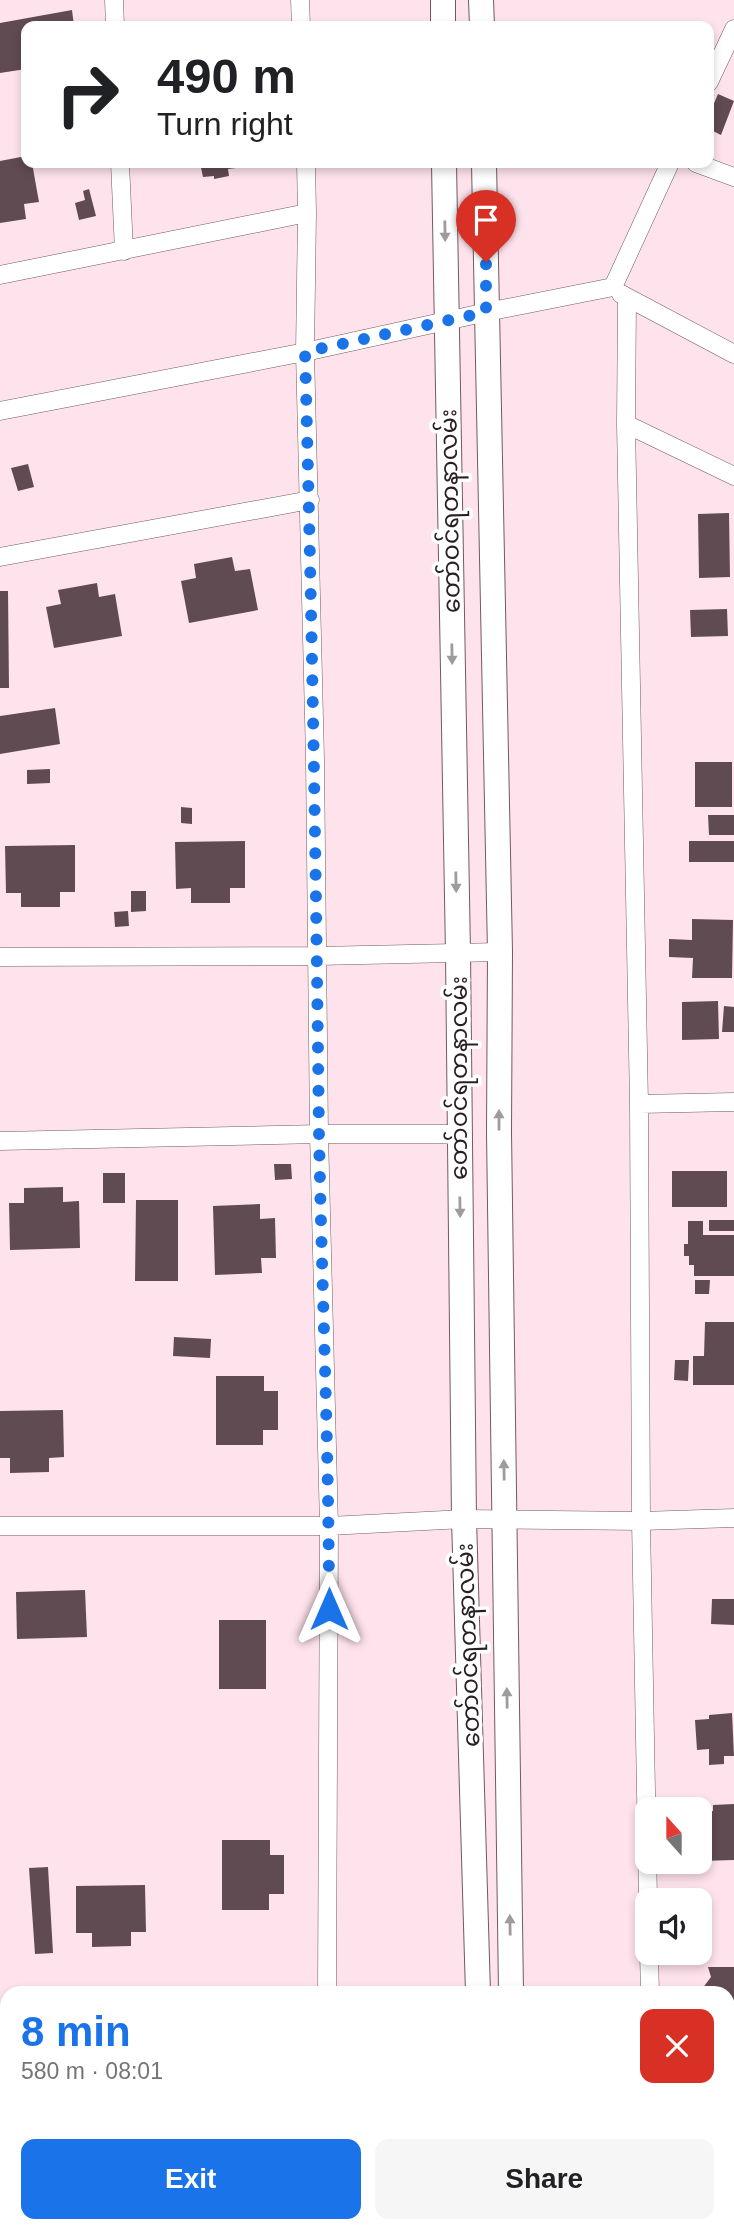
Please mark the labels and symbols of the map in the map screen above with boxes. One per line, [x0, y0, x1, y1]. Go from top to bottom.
pin [456, 190, 516, 262]
one-way arrow [439, 220, 451, 242]
street label: တော်ဝင်ရတနာလမ်း [432, 409, 471, 613]
one-way arrow [447, 644, 458, 666]
one-way arrow [451, 871, 462, 893]
street label: တော်ဝင်ရတနာလမ်း [443, 976, 478, 1180]
one-way arrow [493, 1109, 505, 1131]
one-way arrow [454, 1197, 465, 1219]
one-way arrow [498, 1459, 509, 1481]
street label: တော်ဝင်ရတနာလမ်း [448, 1542, 491, 1748]
position arrow [292, 1572, 366, 1646]
one-way arrow [501, 1686, 513, 1708]
north arrow [635, 1797, 712, 1874]
one-way arrow [504, 1914, 516, 1936]

